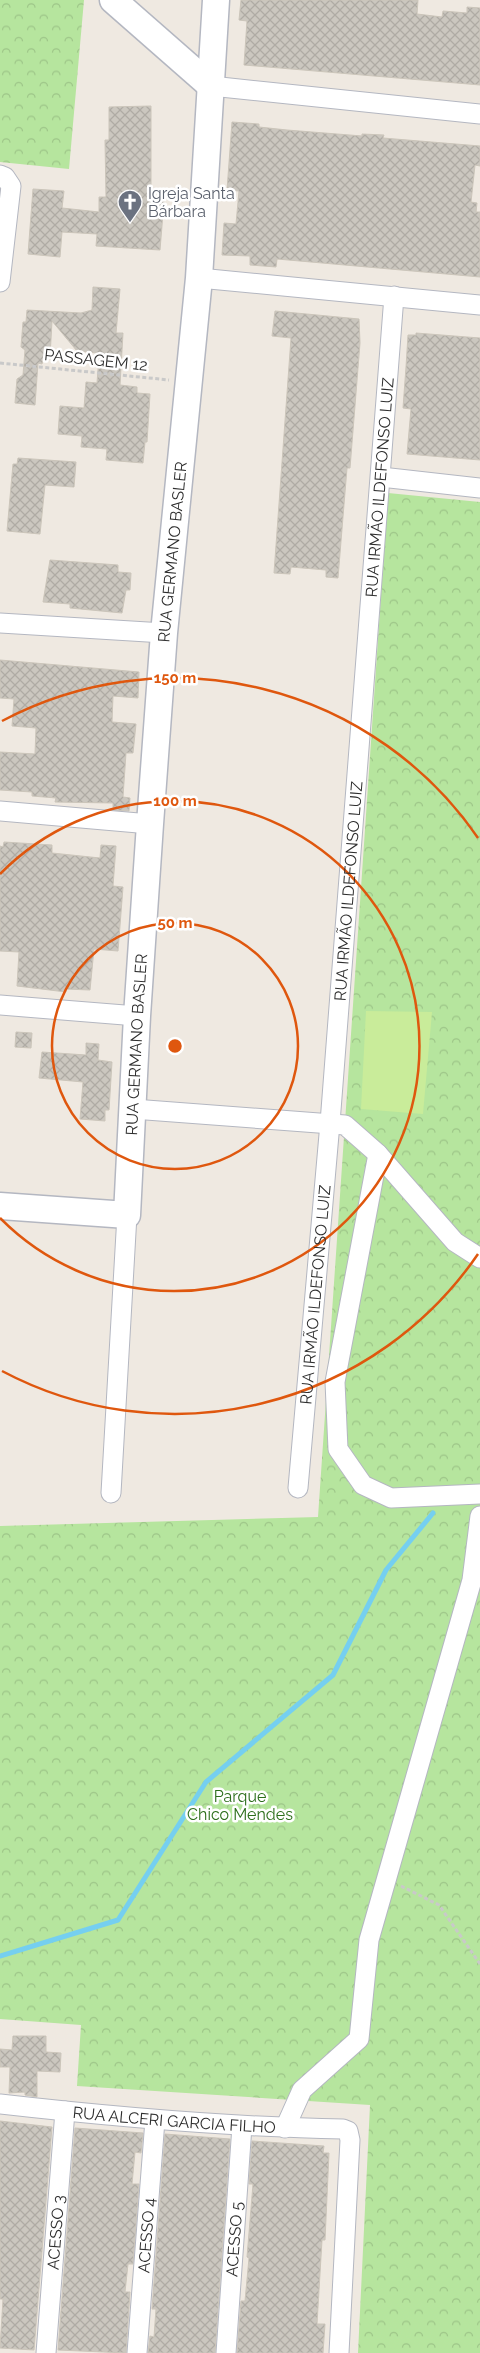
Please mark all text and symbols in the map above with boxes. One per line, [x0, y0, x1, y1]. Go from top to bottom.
place label: Igreja Santa Bárbara [148, 184, 235, 221]
church icon: Igreja Santa Bárbara [117, 189, 143, 223]
street label: PASSAGEM 12 [43, 345, 149, 375]
street label: RUA IRMÃO ILDEFONSO LUIZ [361, 377, 397, 598]
street label: RUA GERMANO BASLER [154, 460, 190, 643]
text: 150 m [154, 669, 196, 687]
street label: RUA IRMÃO ILDEFONSO LUIZ [330, 780, 366, 1002]
text: 100 m [153, 792, 197, 810]
text: 50 m [157, 914, 193, 932]
street label: RUA GERMANO BASLER [122, 953, 151, 1136]
centre of rings [166, 1037, 184, 1055]
street label: RUA IRMÃO ILDEFONSO LUIZ [296, 1184, 334, 1405]
park label: Parque Chico Mendes [187, 1787, 293, 1824]
street label: RUA ALCERI GARCIA FILHO [72, 2102, 276, 2136]
street label: ACESSO 3 [43, 2194, 68, 2271]
street label: ACESSO 4 [134, 2197, 158, 2274]
street label: ACESSO 5 [222, 2201, 246, 2278]

